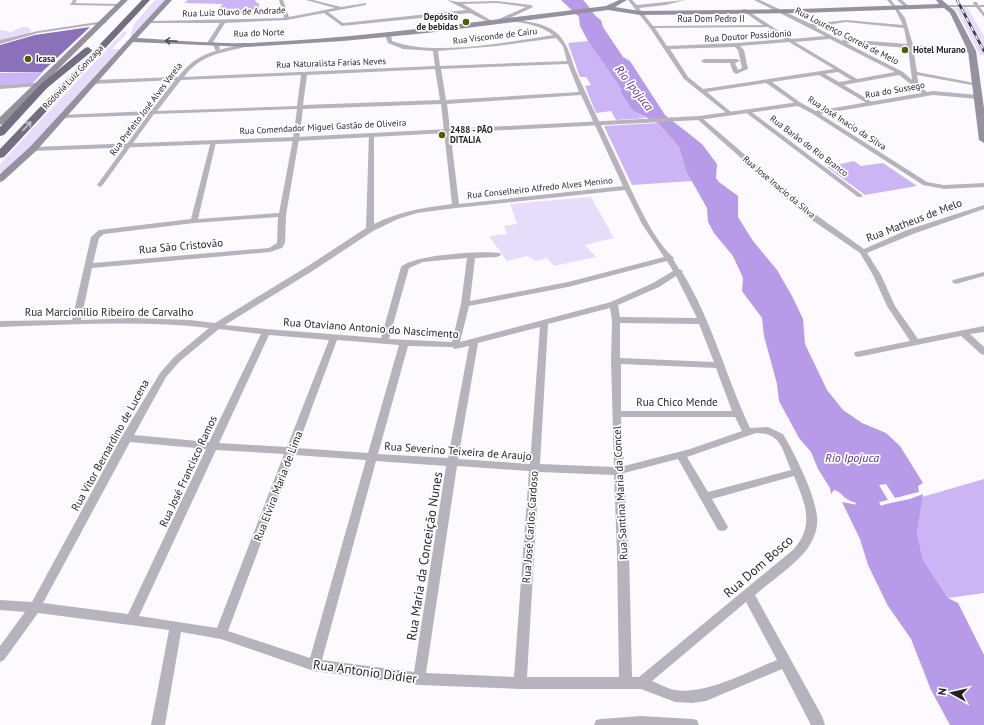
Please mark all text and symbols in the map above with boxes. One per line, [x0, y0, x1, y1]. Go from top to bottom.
street label: Rua Luiz Olavo de Andrade [182, 4, 286, 19]
street label: Rua Lourenço Correia de Melo [793, 5, 901, 67]
place label: Depósito de bebidas [417, 11, 458, 32]
street label: Rua Dom Pedro II [677, 13, 745, 24]
marker: Depósito de bebidas [461, 17, 471, 27]
street label: Rua Visconde de Cairu [452, 25, 538, 46]
street label: Rua do Norte [233, 26, 285, 39]
street label: Rua Doutor Possidonio [704, 27, 792, 44]
one-way arrow [165, 37, 178, 45]
street label: Rodovia Luiz Gonzaga [40, 42, 105, 111]
place label: Hotel Murano [913, 44, 966, 55]
marker: Hotel Murano [900, 45, 910, 55]
place label: Icasa [36, 53, 56, 64]
marker: Icasa [23, 54, 33, 64]
street label: Rua Naturalista Farias Neves [276, 55, 386, 70]
street label: Rua Prefeito José Alves Varela [107, 60, 184, 157]
water label: Rio Ipojuca [612, 62, 657, 114]
street label: Rua do Sussego [864, 79, 926, 100]
street label: Rua José Inacio da Silva [806, 93, 889, 152]
street label: Rua Barão do Rio Branco [768, 113, 851, 179]
street label: Rua Comendador Miguel Gastão de Oliveira [239, 117, 407, 136]
one-way arrow [22, 122, 31, 132]
place label: 2488 - PÃO DITALIA [450, 124, 493, 145]
marker: 2488 - PÃO DITALIA [437, 130, 447, 140]
street label: Rua Jose Inacio da Silva [741, 153, 818, 220]
street label: Rua Conselheiro Alfredo Alves Menino [467, 174, 613, 201]
street label: Rua Matheus de Melo [864, 195, 964, 245]
street label: Rua São Cristovão [138, 235, 224, 257]
street label: Rua Marcionilio Ribeiro de Carvalho [25, 305, 193, 319]
street label: Rua Otaviano Antonio do Nascimento [283, 315, 459, 341]
street label: Rua Vitor Bernardino de Lucena [68, 377, 152, 513]
street label: Rua Chico Mende [636, 395, 718, 409]
street label: Rua José Francisco Ramos [156, 413, 220, 529]
street label: Rua Santina Maria da Concel [609, 425, 630, 560]
street label: Rua Elvira Maria de Lima [251, 429, 305, 543]
street label: Rua Severino Teixeira de Araujo [384, 439, 532, 463]
water label: Rio Ipojuca [825, 450, 879, 465]
street label: Rua José Carlos Cardoso [519, 470, 541, 584]
street label: Rua Maria da Conceição Nunes [403, 471, 446, 642]
street label: Rua Dom Bosco [720, 532, 797, 601]
street label: Rua Antonio Didier [312, 656, 418, 687]
north arrow [932, 673, 972, 713]
text: N [935, 687, 950, 696]

